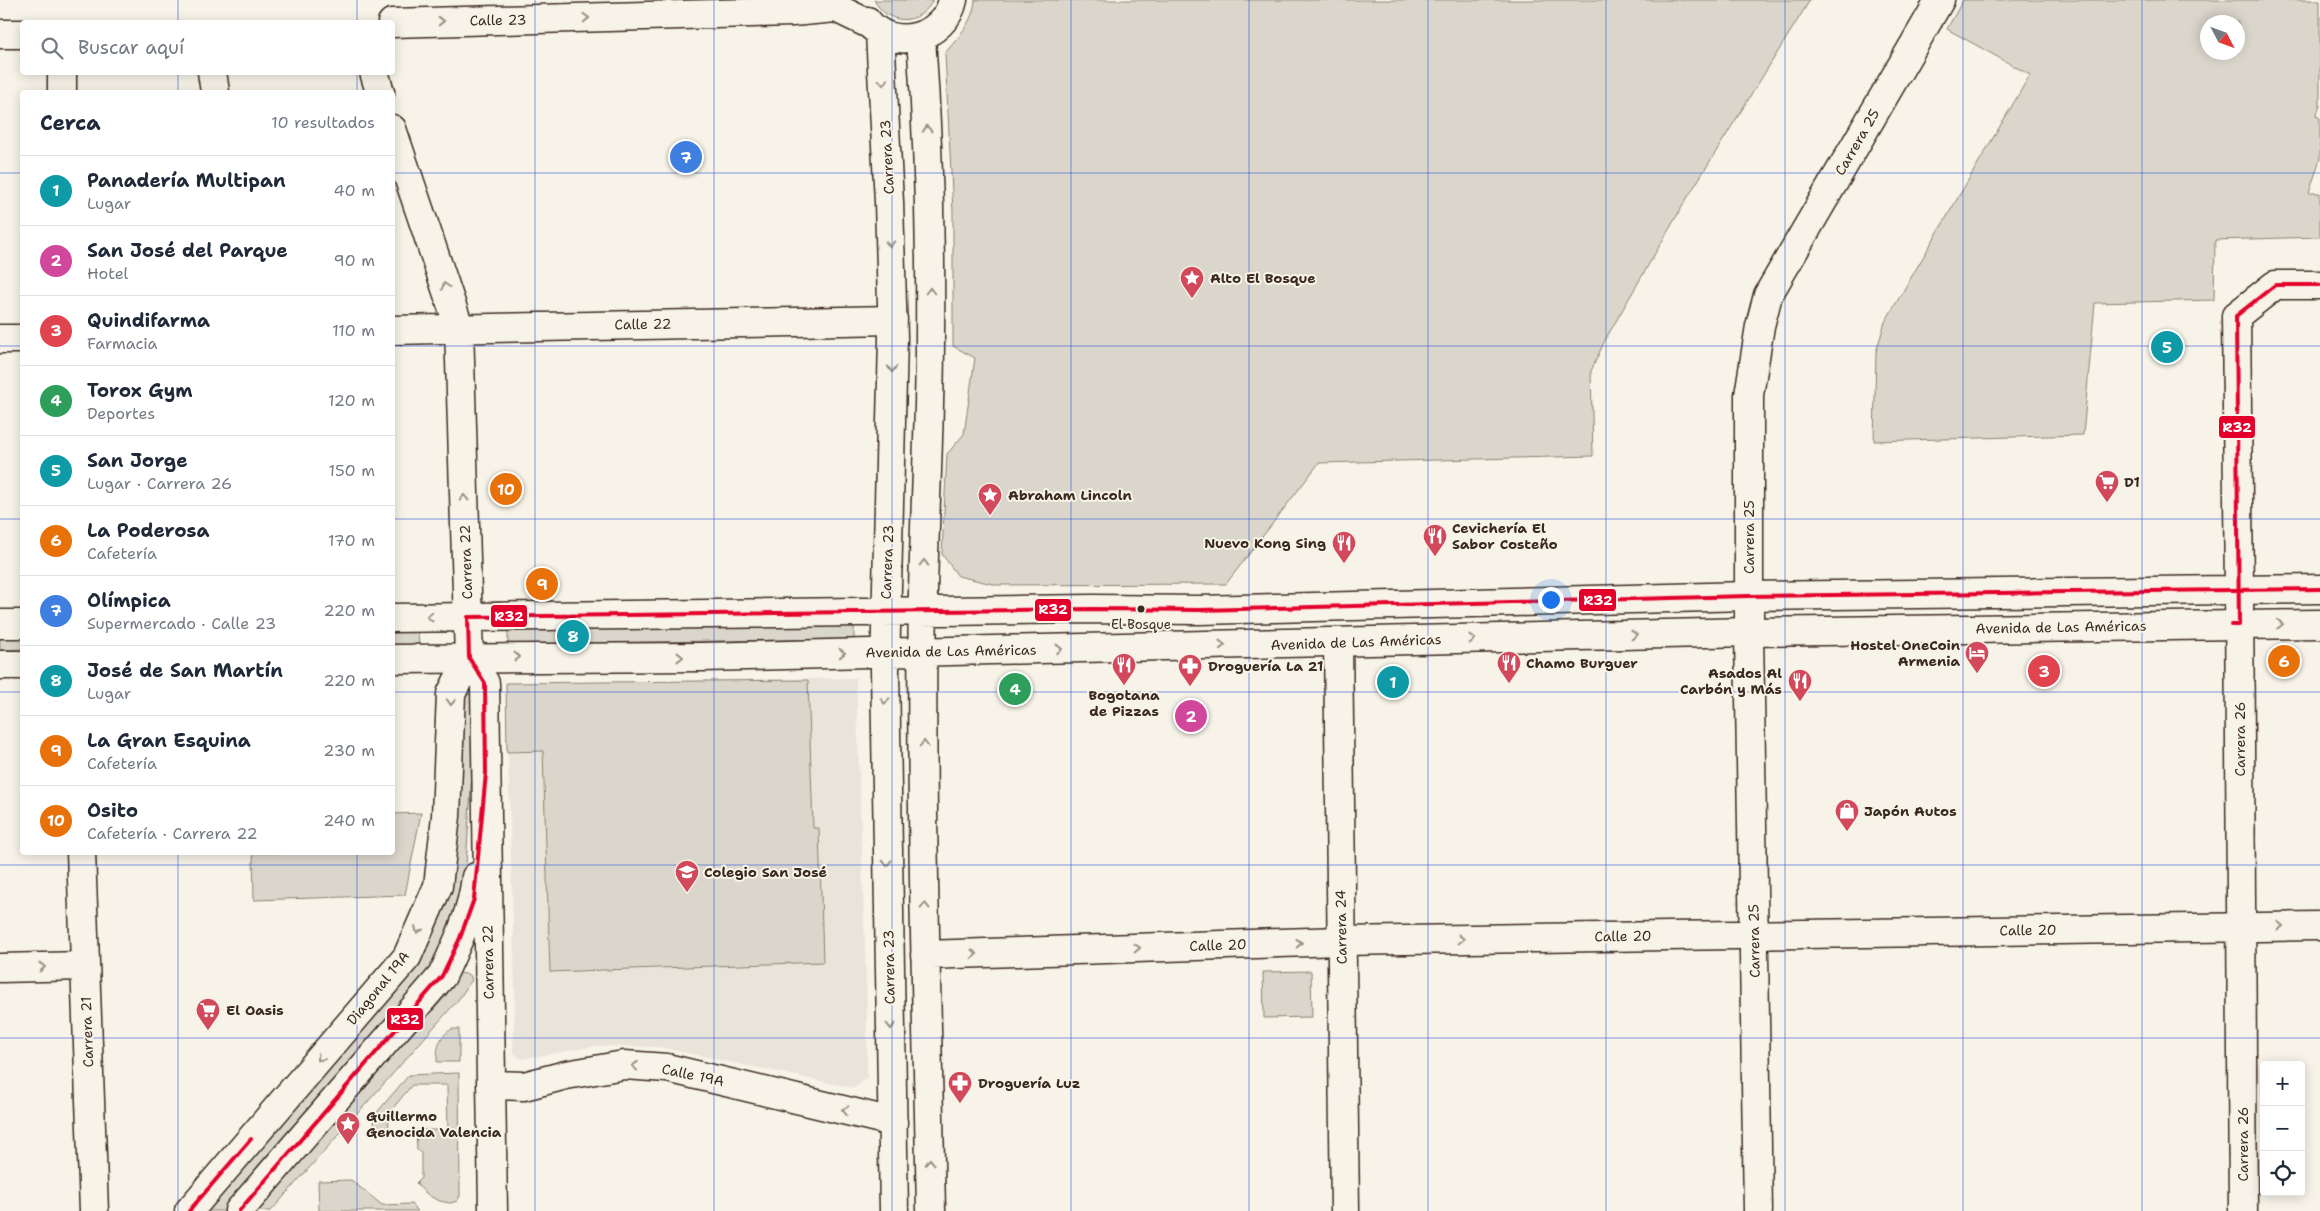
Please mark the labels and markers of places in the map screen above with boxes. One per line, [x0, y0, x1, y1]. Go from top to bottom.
pin: 7 [670, 138, 702, 176]
place icon: Alto El Bosque [1179, 265, 1205, 299]
place label: Alto El Bosque [1210, 269, 1316, 287]
pin: 5 [2151, 328, 2183, 366]
supermarket icon: D1 [2094, 469, 2120, 503]
pin: 10 [490, 470, 522, 508]
place label: D1 [2124, 473, 2140, 491]
place icon: Abraham Lincoln [977, 482, 1003, 516]
place label: Abraham Lincoln [1008, 486, 1132, 504]
place label: Cevichería El Sabor Costeño [1452, 519, 1558, 553]
restaurant icon: Cevichería El Sabor Costeño [1422, 523, 1448, 557]
restaurant icon: Nuevo Kong Sing [1331, 530, 1357, 564]
place label: Nuevo Kong Sing [1204, 534, 1326, 552]
pin: 9 [526, 565, 558, 603]
marker: El Bosque [1136, 604, 1146, 614]
place label: El Bosque [1111, 616, 1171, 633]
pin: 8 [557, 617, 589, 655]
place label: Hostel OneCoin Armenia [1850, 636, 1960, 670]
hotel icon: Hostel OneCoin Armenia [1964, 640, 1990, 674]
pin: 6 [2268, 642, 2300, 680]
restaurant icon: Chamo Burguer [1496, 650, 1522, 684]
restaurant icon: Bogotana de Pizzas [1111, 652, 1137, 686]
pin: 3 [2028, 652, 2060, 690]
pharmacy icon: Droguería La 21 [1177, 653, 1203, 687]
place label: Chamo Burguer [1526, 654, 1638, 672]
place label: Droguería La 21 [1208, 657, 1323, 675]
pin: 1 [1377, 663, 1409, 701]
place label: Asados Al Carbón y Más [1680, 664, 1782, 698]
restaurant icon: Asados Al Carbón y Más [1787, 668, 1813, 702]
pin: 4 [999, 670, 1031, 708]
place label: Bogotana de Pizzas [1088, 686, 1160, 720]
pin: 2 [1175, 697, 1207, 735]
shop icon: Japón Autos [1834, 798, 1860, 832]
place label: Japón Autos [1864, 802, 1957, 820]
school or university icon: Colegio San José [674, 859, 700, 893]
place label: Colegio San José [704, 863, 827, 881]
supermarket icon: El Oasis [195, 997, 221, 1031]
place label: El Oasis [226, 1001, 284, 1019]
pharmacy icon: Droguería Luz [947, 1070, 973, 1104]
place label: Droguería Luz [978, 1074, 1081, 1092]
place label: Guillermo Genocida Valencia [366, 1107, 502, 1141]
place icon: Guillermo Genocida Valencia [335, 1111, 361, 1145]

